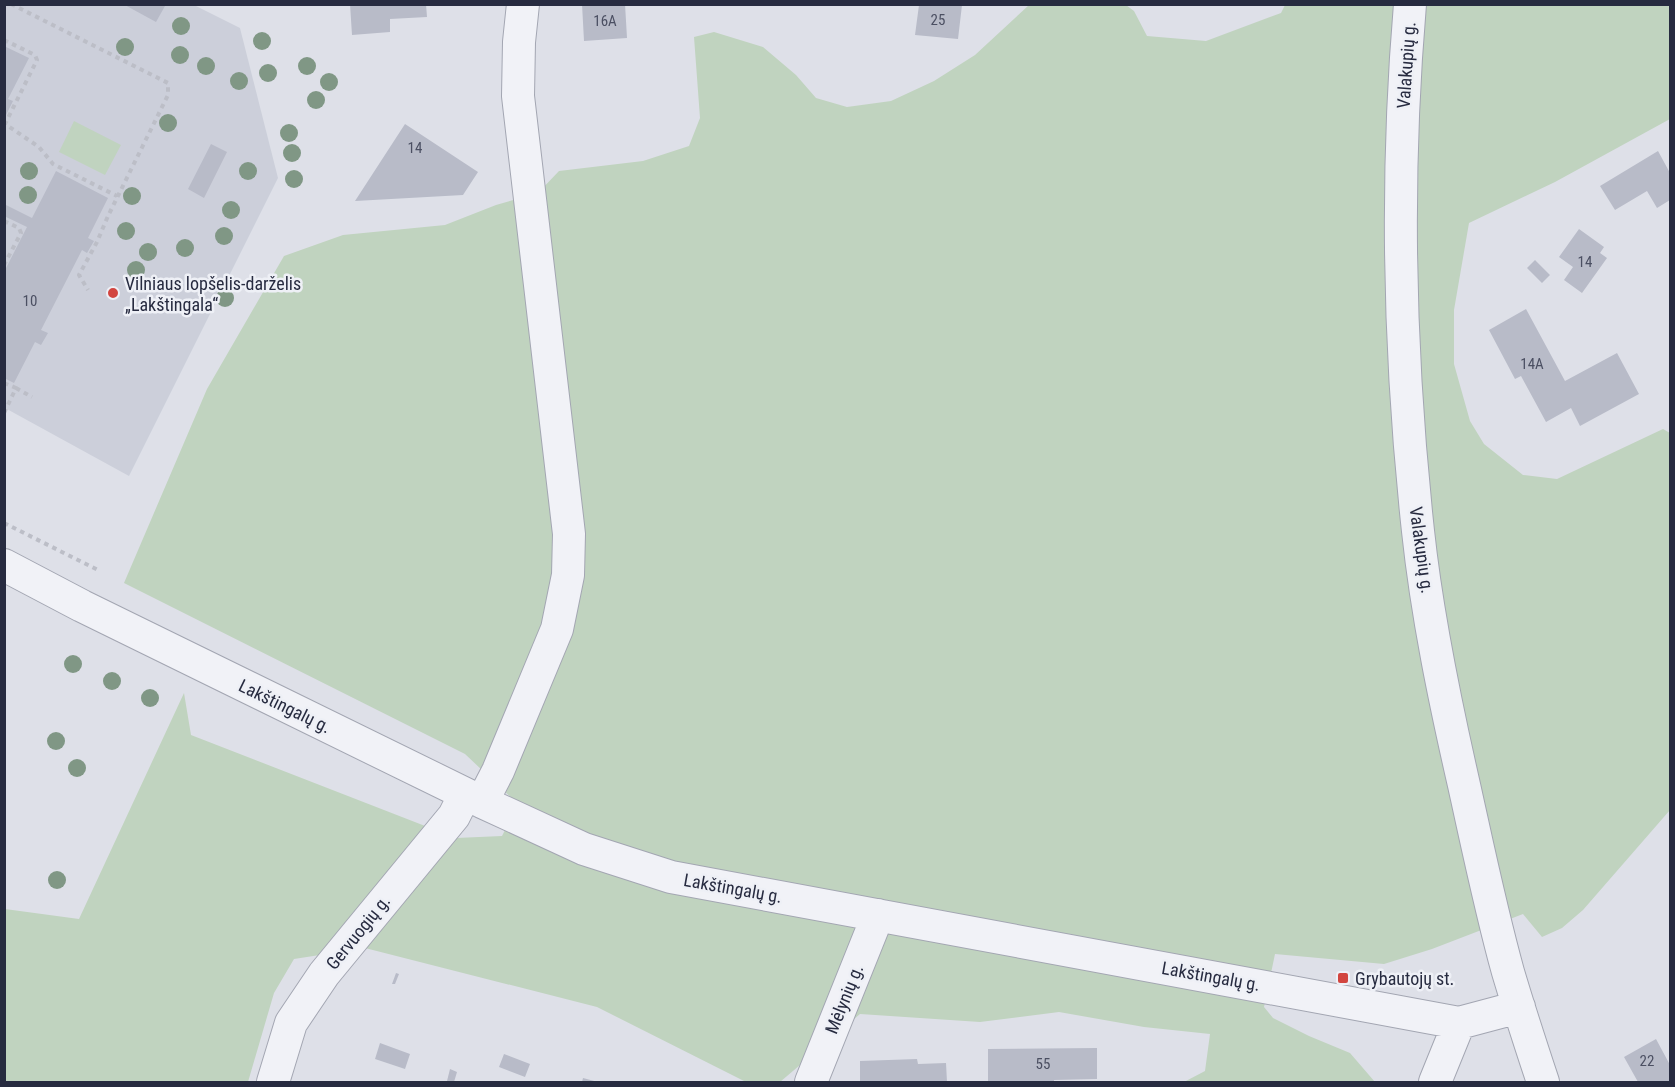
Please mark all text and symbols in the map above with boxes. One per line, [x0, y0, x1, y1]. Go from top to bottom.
house number: 25 [931, 11, 945, 29]
house number: 16A [593, 12, 617, 30]
street label: Valakupių g. [1392, 21, 1420, 109]
house number: 14 [408, 139, 422, 157]
house number: 14 [1578, 253, 1592, 271]
place label: Vilniaus lopšelis-darželis „Lakštingala“ [125, 273, 301, 315]
marker: Vilniaus lopšelis-darželis „Lakštingala“ [106, 286, 120, 300]
house number: 10 [23, 292, 37, 310]
house number: 14A [1520, 355, 1544, 373]
street label: Valakupių g. [1406, 505, 1438, 595]
street label: Lakštingalų g. [236, 675, 334, 737]
street label: Lakštingalų g. [682, 869, 784, 907]
street label: Gervuogių g. [322, 891, 394, 973]
street label: Lakštingalų g. [1160, 957, 1262, 995]
street label: Mėlynių g. [821, 961, 867, 1037]
place label: Grybautojų st. [1355, 968, 1454, 989]
marker: Grybautojų st. [1336, 971, 1350, 985]
house number: 22 [1640, 1052, 1654, 1070]
house number: 55 [1036, 1055, 1050, 1073]

